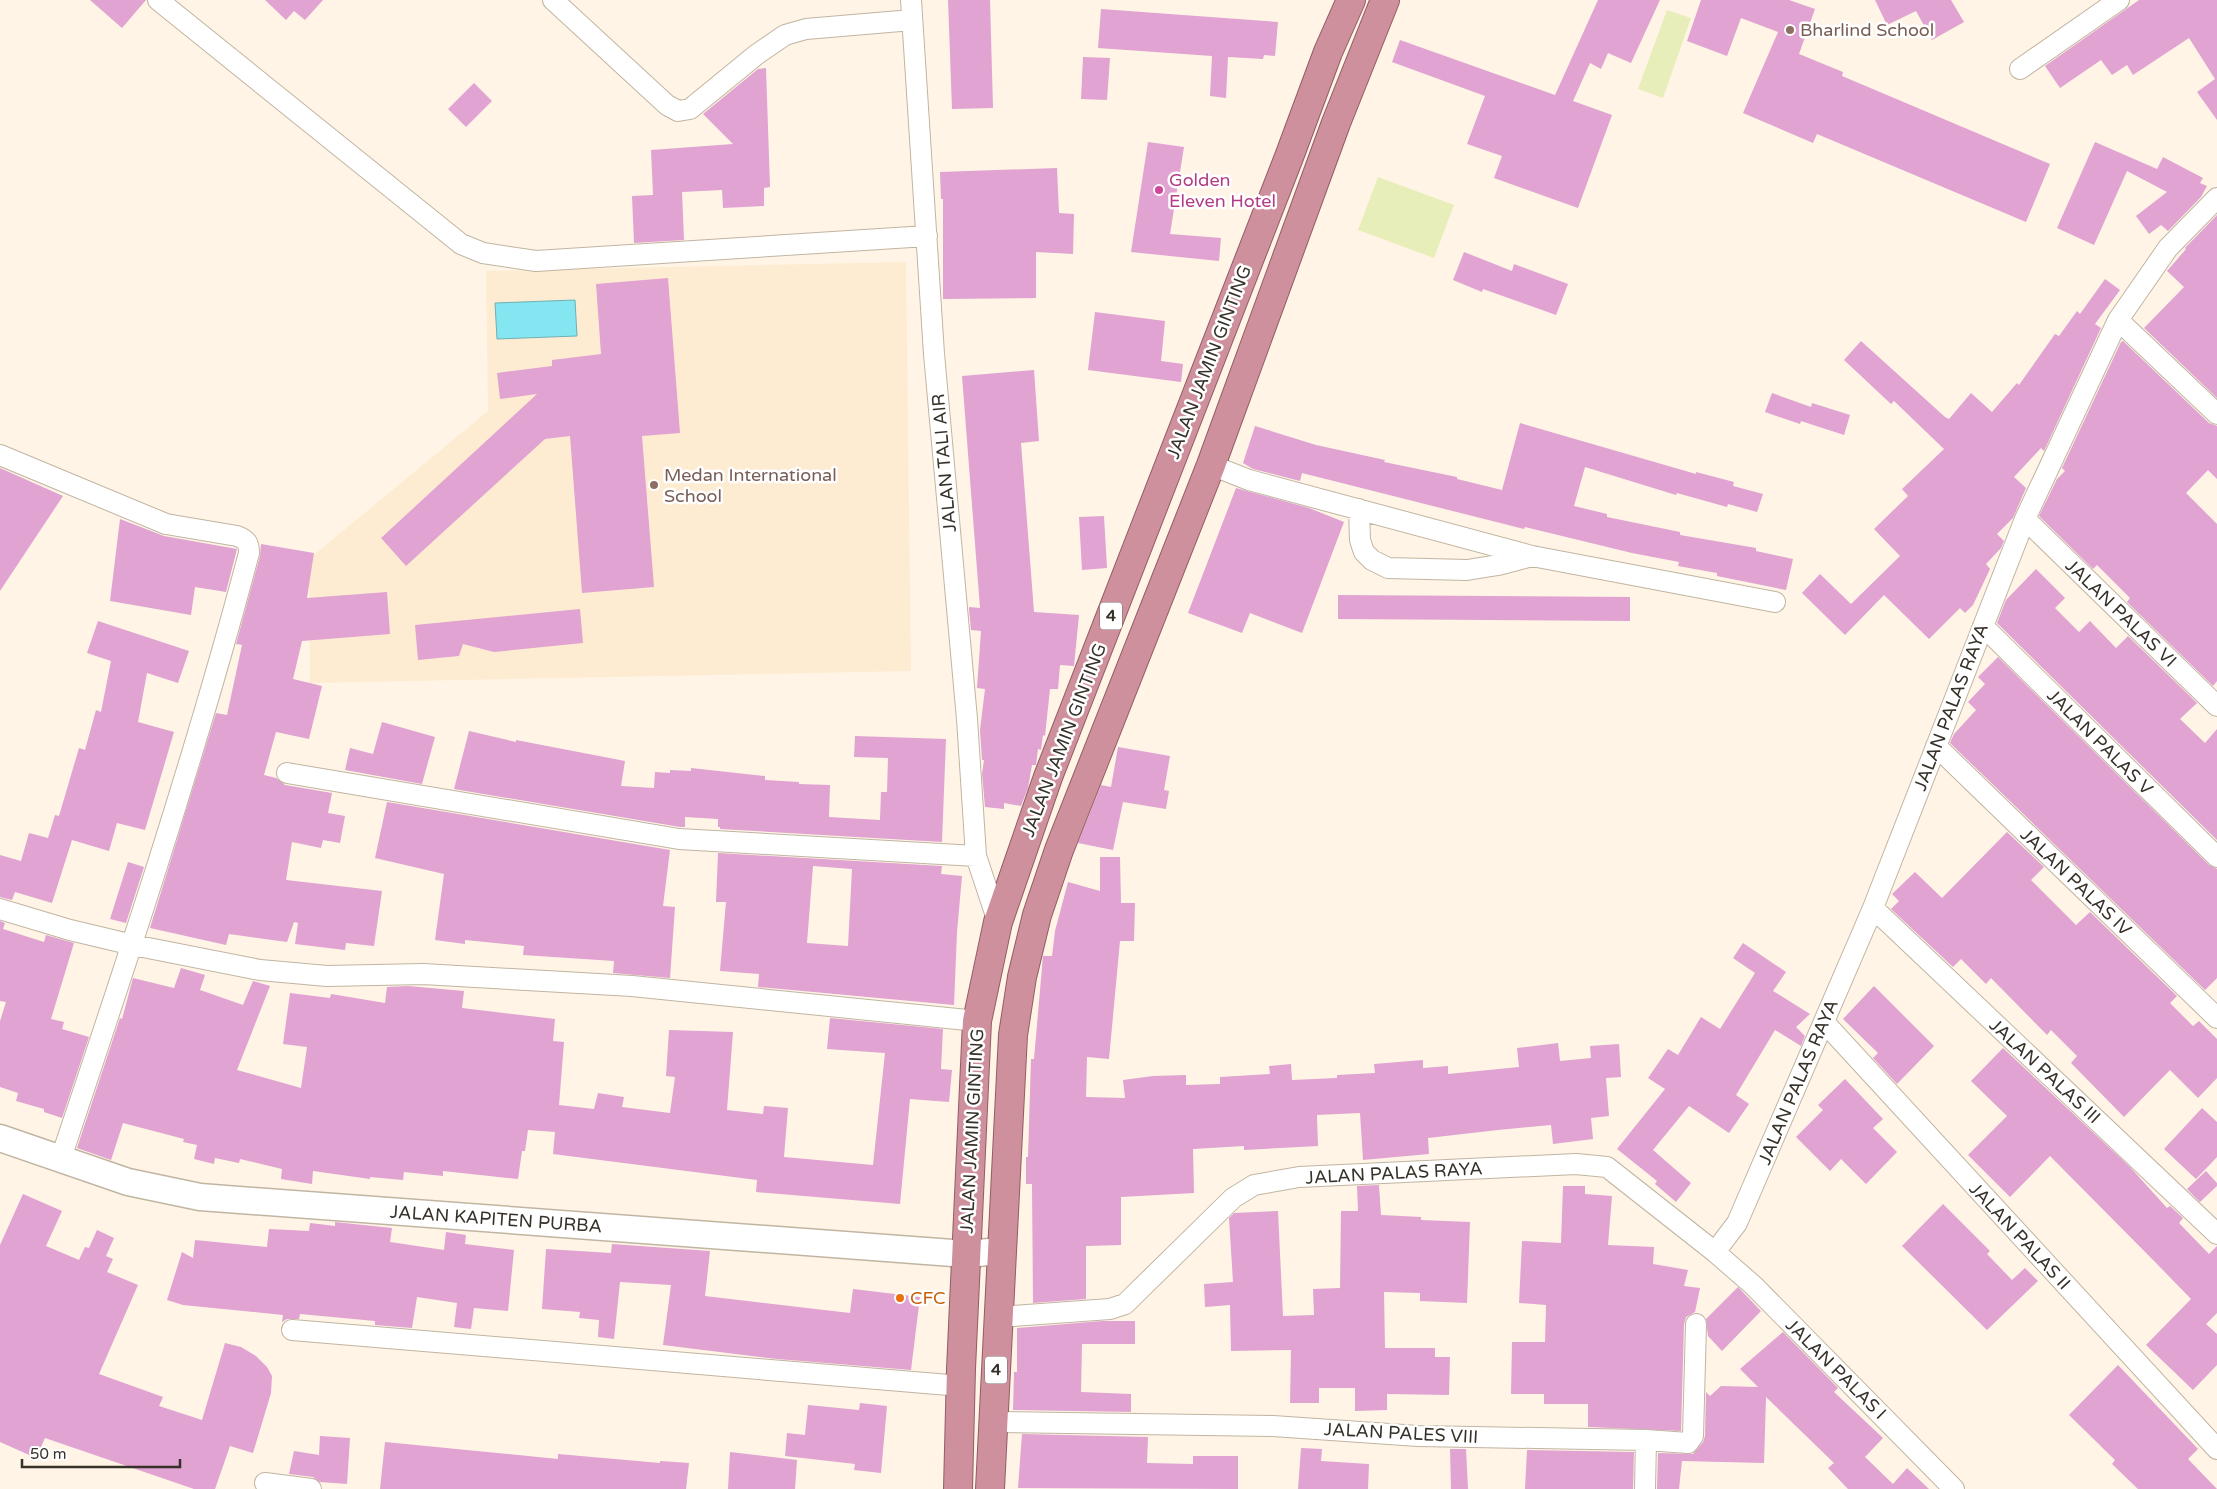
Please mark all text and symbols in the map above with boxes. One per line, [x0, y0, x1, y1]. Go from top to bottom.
place label: Bharlind School [1800, 19, 1934, 41]
marker: Bharlind School [1784, 24, 1796, 36]
place label: Golden Eleven Hotel [1169, 169, 1276, 212]
marker: Golden Eleven Hotel [1153, 184, 1165, 196]
street label: JALAN JAMIN GINTING [1162, 262, 1256, 462]
street label: JALAN TALI AIR [927, 393, 961, 533]
place label: Medan International School [664, 464, 837, 507]
marker: Medan International School [648, 479, 660, 491]
street label: JALAN PALAS VI [2061, 554, 2181, 672]
road number: 4 [1100, 602, 1122, 630]
street label: JALAN PALAS RAYA [1909, 620, 1993, 794]
street label: JALAN JAMIN GINTING [1017, 640, 1111, 840]
street label: JALAN PALAS V [2042, 684, 2158, 800]
street label: JALAN PALAS IV [2016, 823, 2136, 941]
street label: JALAN PALAS RAYA [1753, 996, 1843, 1168]
street label: JALAN PALAS III [1985, 1014, 2105, 1128]
street label: JALAN JAMIN GINTING [956, 1028, 988, 1234]
street label: JALAN PALAS RAYA [1305, 1157, 1483, 1189]
street label: JALAN PALAS II [1965, 1178, 2075, 1294]
street label: JALAN KAPITEN PURBA [389, 1201, 603, 1237]
place label: CFC [910, 1287, 946, 1309]
marker: CFC [894, 1292, 906, 1304]
street label: JALAN PALAS I [1781, 1314, 1891, 1424]
road number: 4 [985, 1356, 1007, 1384]
street label: JALAN PALES VIII [1323, 1418, 1479, 1448]
scale bar [22, 1436, 180, 1468]
text: 50 m [30, 1445, 67, 1463]

